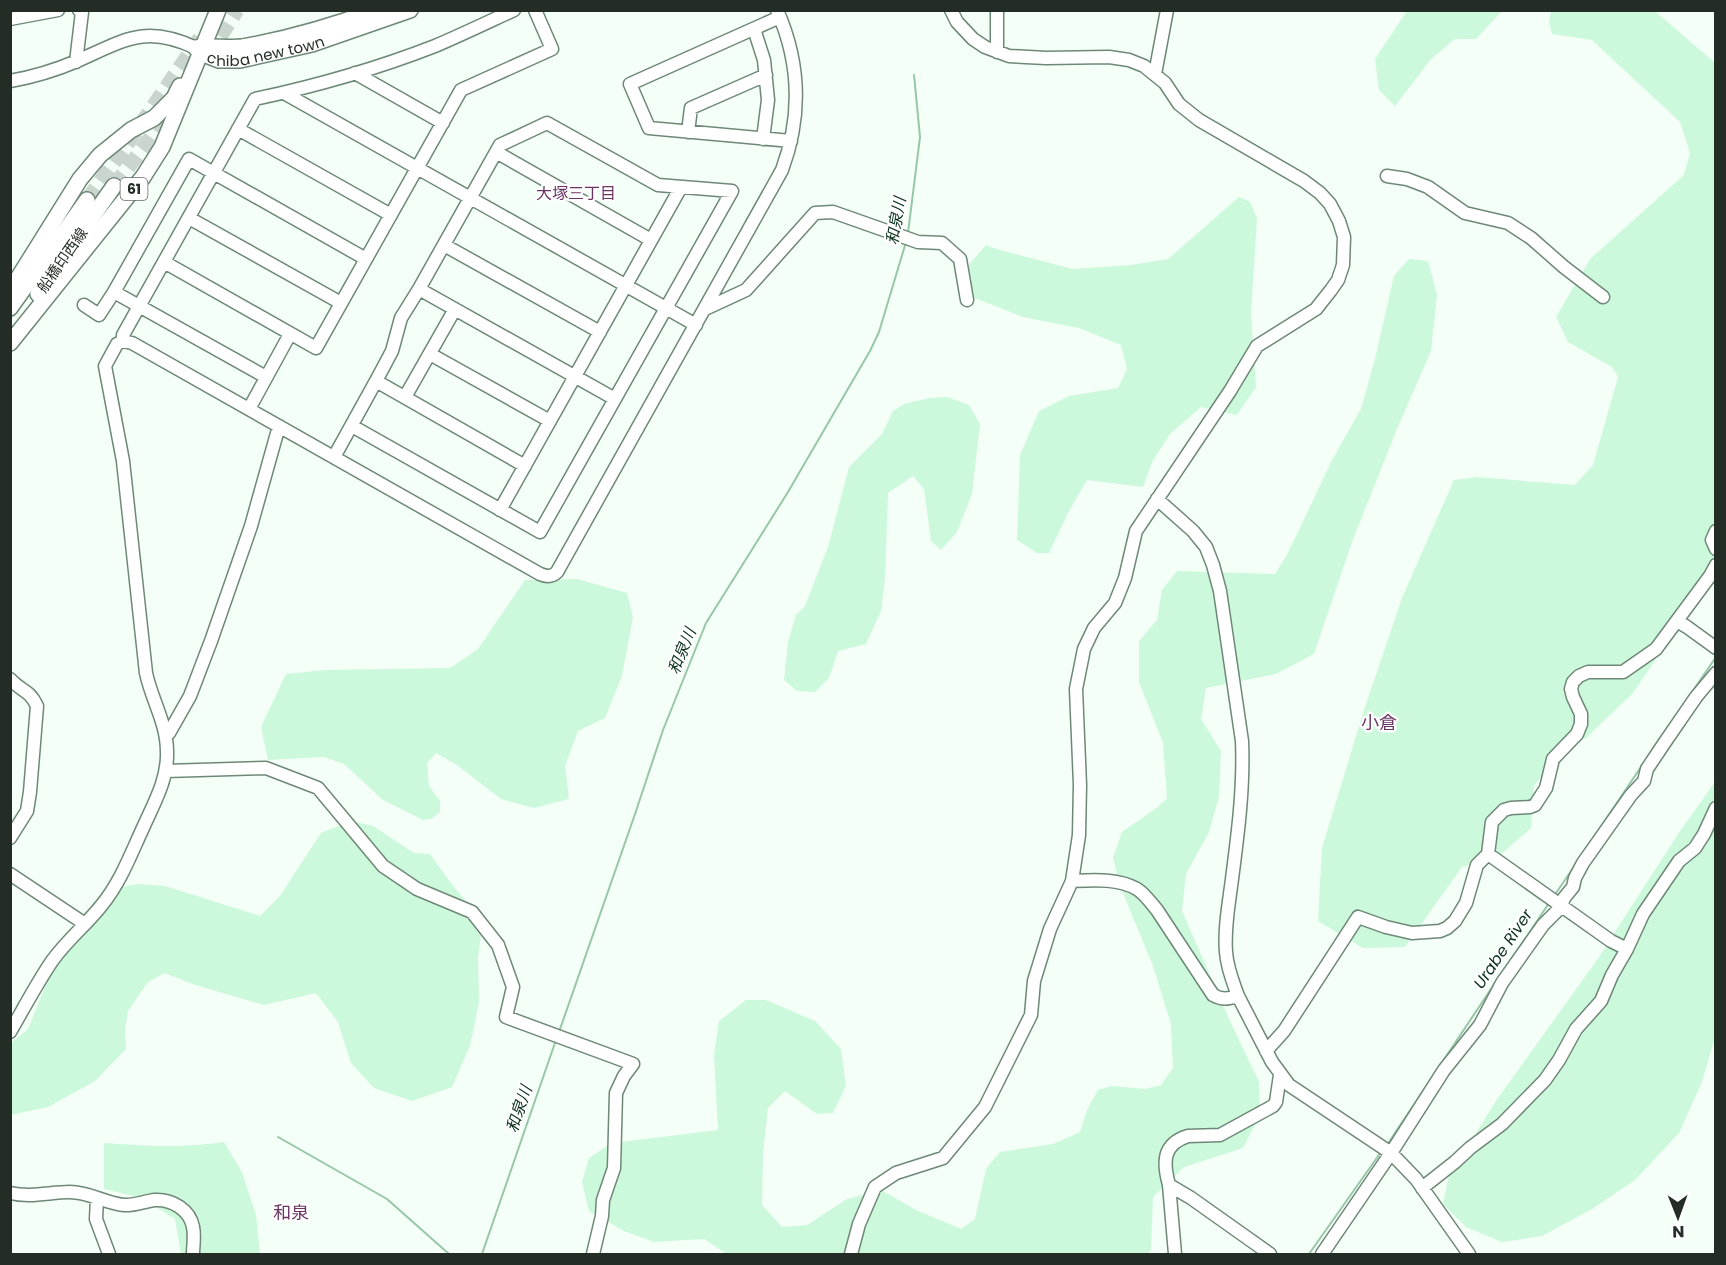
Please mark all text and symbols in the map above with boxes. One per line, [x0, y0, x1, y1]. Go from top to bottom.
street label: chiba new town [204, 30, 327, 71]
road number: 61 [120, 178, 148, 200]
district label: 大塚三丁目 [536, 182, 616, 205]
water label: 和泉川 [881, 193, 912, 247]
street label: 船橋印西線 [32, 223, 92, 297]
water label: 和泉川 [662, 623, 702, 678]
district label: 小倉 [1361, 710, 1397, 735]
water label: Urabe River [1468, 904, 1539, 993]
water label: 和泉川 [500, 1081, 538, 1135]
north arrow [1648, 1187, 1708, 1247]
district label: 和泉 [273, 1200, 309, 1225]
text: N [1672, 1220, 1684, 1243]

